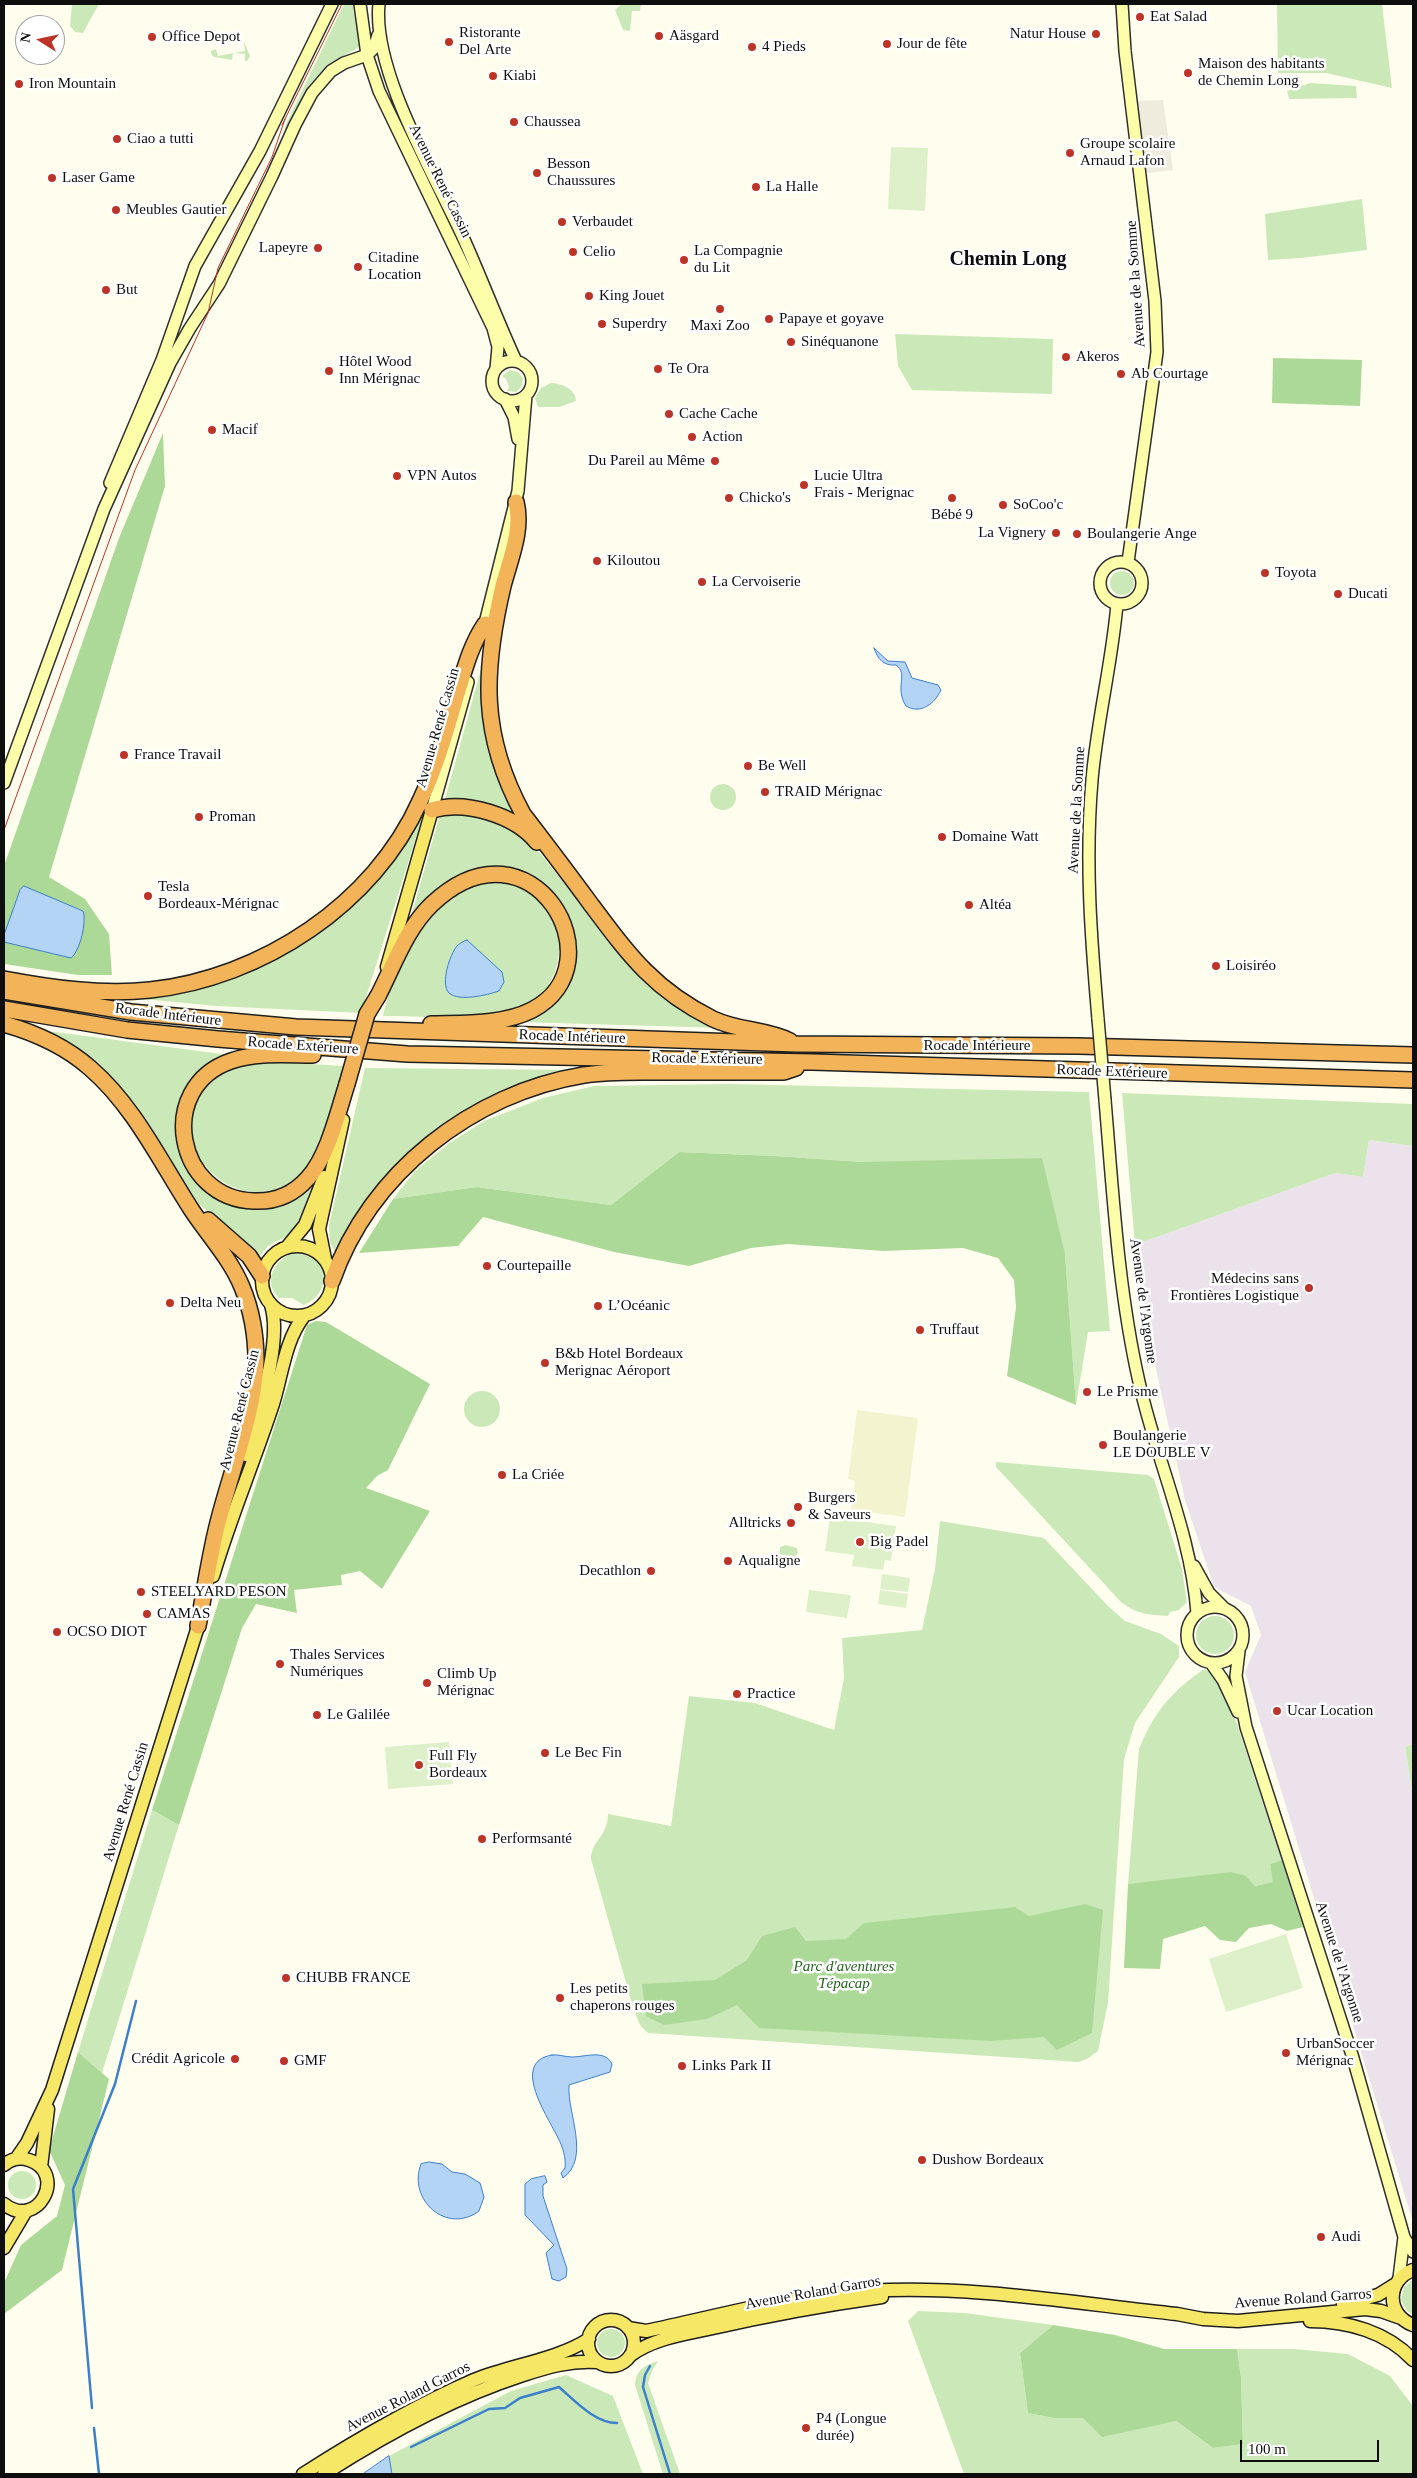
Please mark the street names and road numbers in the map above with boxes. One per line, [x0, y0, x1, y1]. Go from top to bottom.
street label: Avenue René Cassin [405, 121, 475, 241]
street label: Avenue de la Somme [1123, 220, 1149, 348]
street label: Avenue René Cassin [412, 666, 464, 790]
street label: Avenue de la Somme [1065, 746, 1089, 874]
street label: Rocade Intérieure [114, 1000, 222, 1030]
street label: Rocade Intérieure [518, 1026, 626, 1048]
street label: Rocade Extérieure [247, 1033, 359, 1059]
street label: Rocade Intérieure [923, 1037, 1031, 1055]
street label: Rocade Extérieure [651, 1049, 763, 1069]
street label: Rocade Extérieure [1056, 1061, 1168, 1083]
street label: Avenue de l'Argonne [1125, 1237, 1161, 1365]
street label: Avenue René Cassin [216, 1348, 264, 1472]
street label: Avenue René Cassin [99, 1740, 153, 1864]
street label: Avenue de l'Argonne [1311, 1899, 1367, 2025]
street label: Avenue Roland Garros [744, 2272, 882, 2314]
street label: Avenue Roland Garros [1234, 2285, 1372, 2313]
street label: Avenue Roland Garros [343, 2358, 473, 2436]

